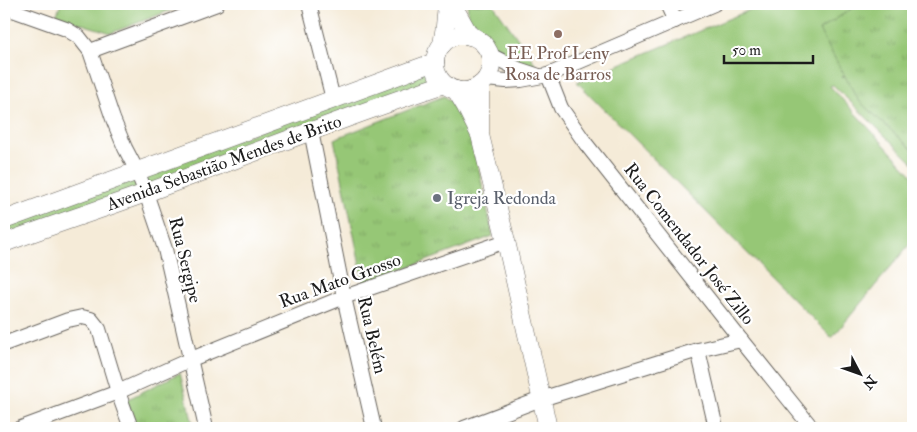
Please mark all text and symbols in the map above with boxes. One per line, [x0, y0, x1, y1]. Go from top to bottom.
marker: EE Prof Leny Rosa de Barros [552, 28, 564, 40]
scale bar [724, 32, 813, 64]
text: 50 m [732, 41, 761, 60]
place label: EE Prof Leny Rosa de Barros [505, 42, 611, 86]
street label: Avenida Sebastião Mendes de Brito [102, 110, 345, 217]
street label: Rua Comendador José Zillo [619, 158, 760, 330]
place label: Igreja Redonda [447, 187, 557, 210]
marker: Igreja Redonda [431, 192, 443, 204]
street label: Rua Sergipe [163, 215, 207, 306]
street label: Rua Mato Grosso [276, 248, 404, 314]
street label: Rua Belém [352, 294, 392, 376]
north arrow [834, 350, 884, 400]
text: N [859, 371, 881, 393]

